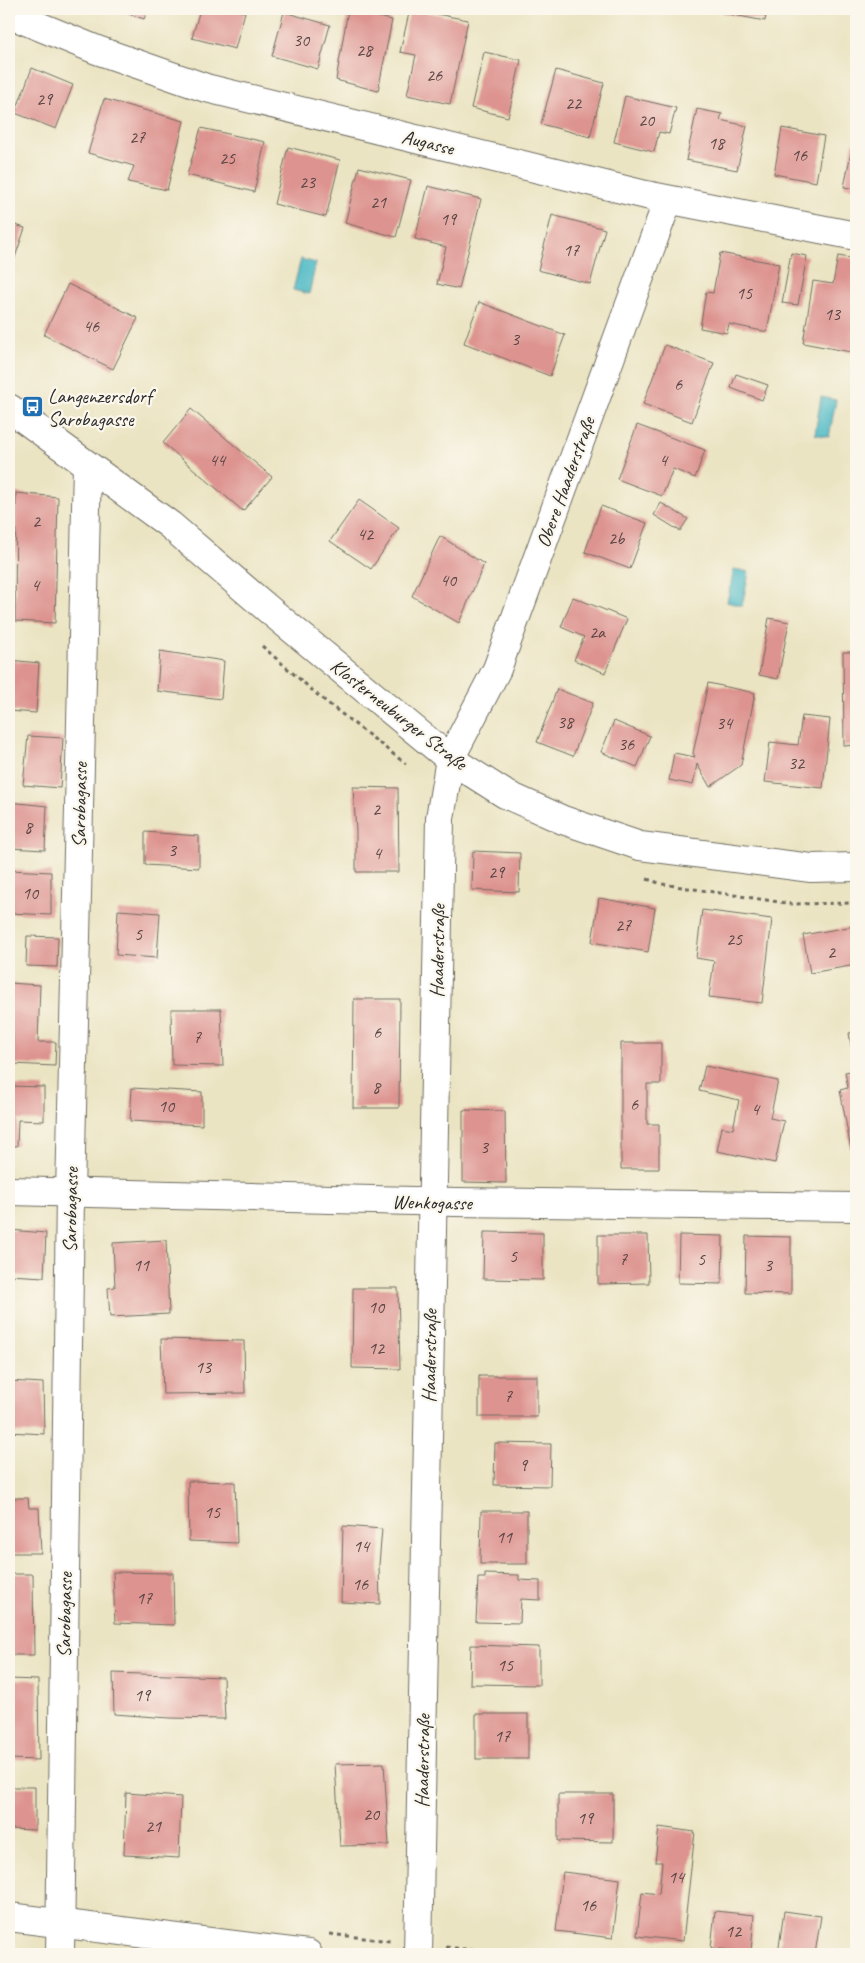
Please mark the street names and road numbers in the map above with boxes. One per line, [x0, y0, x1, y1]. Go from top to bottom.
street label: Augasse [399, 124, 458, 161]
street label: Obere Haaderstraße [530, 412, 601, 551]
street label: Klosterneuburger Straße [325, 653, 473, 776]
street label: Sarobagasse [66, 761, 93, 848]
street label: Haaderstraße [424, 903, 451, 998]
street label: Sarobagasse [57, 1166, 84, 1253]
street label: Wenkogasse [392, 1189, 474, 1216]
street label: Haaderstraße [416, 1308, 443, 1403]
street label: Sarobagasse [51, 1571, 78, 1658]
street label: Haaderstraße [409, 1713, 436, 1808]

